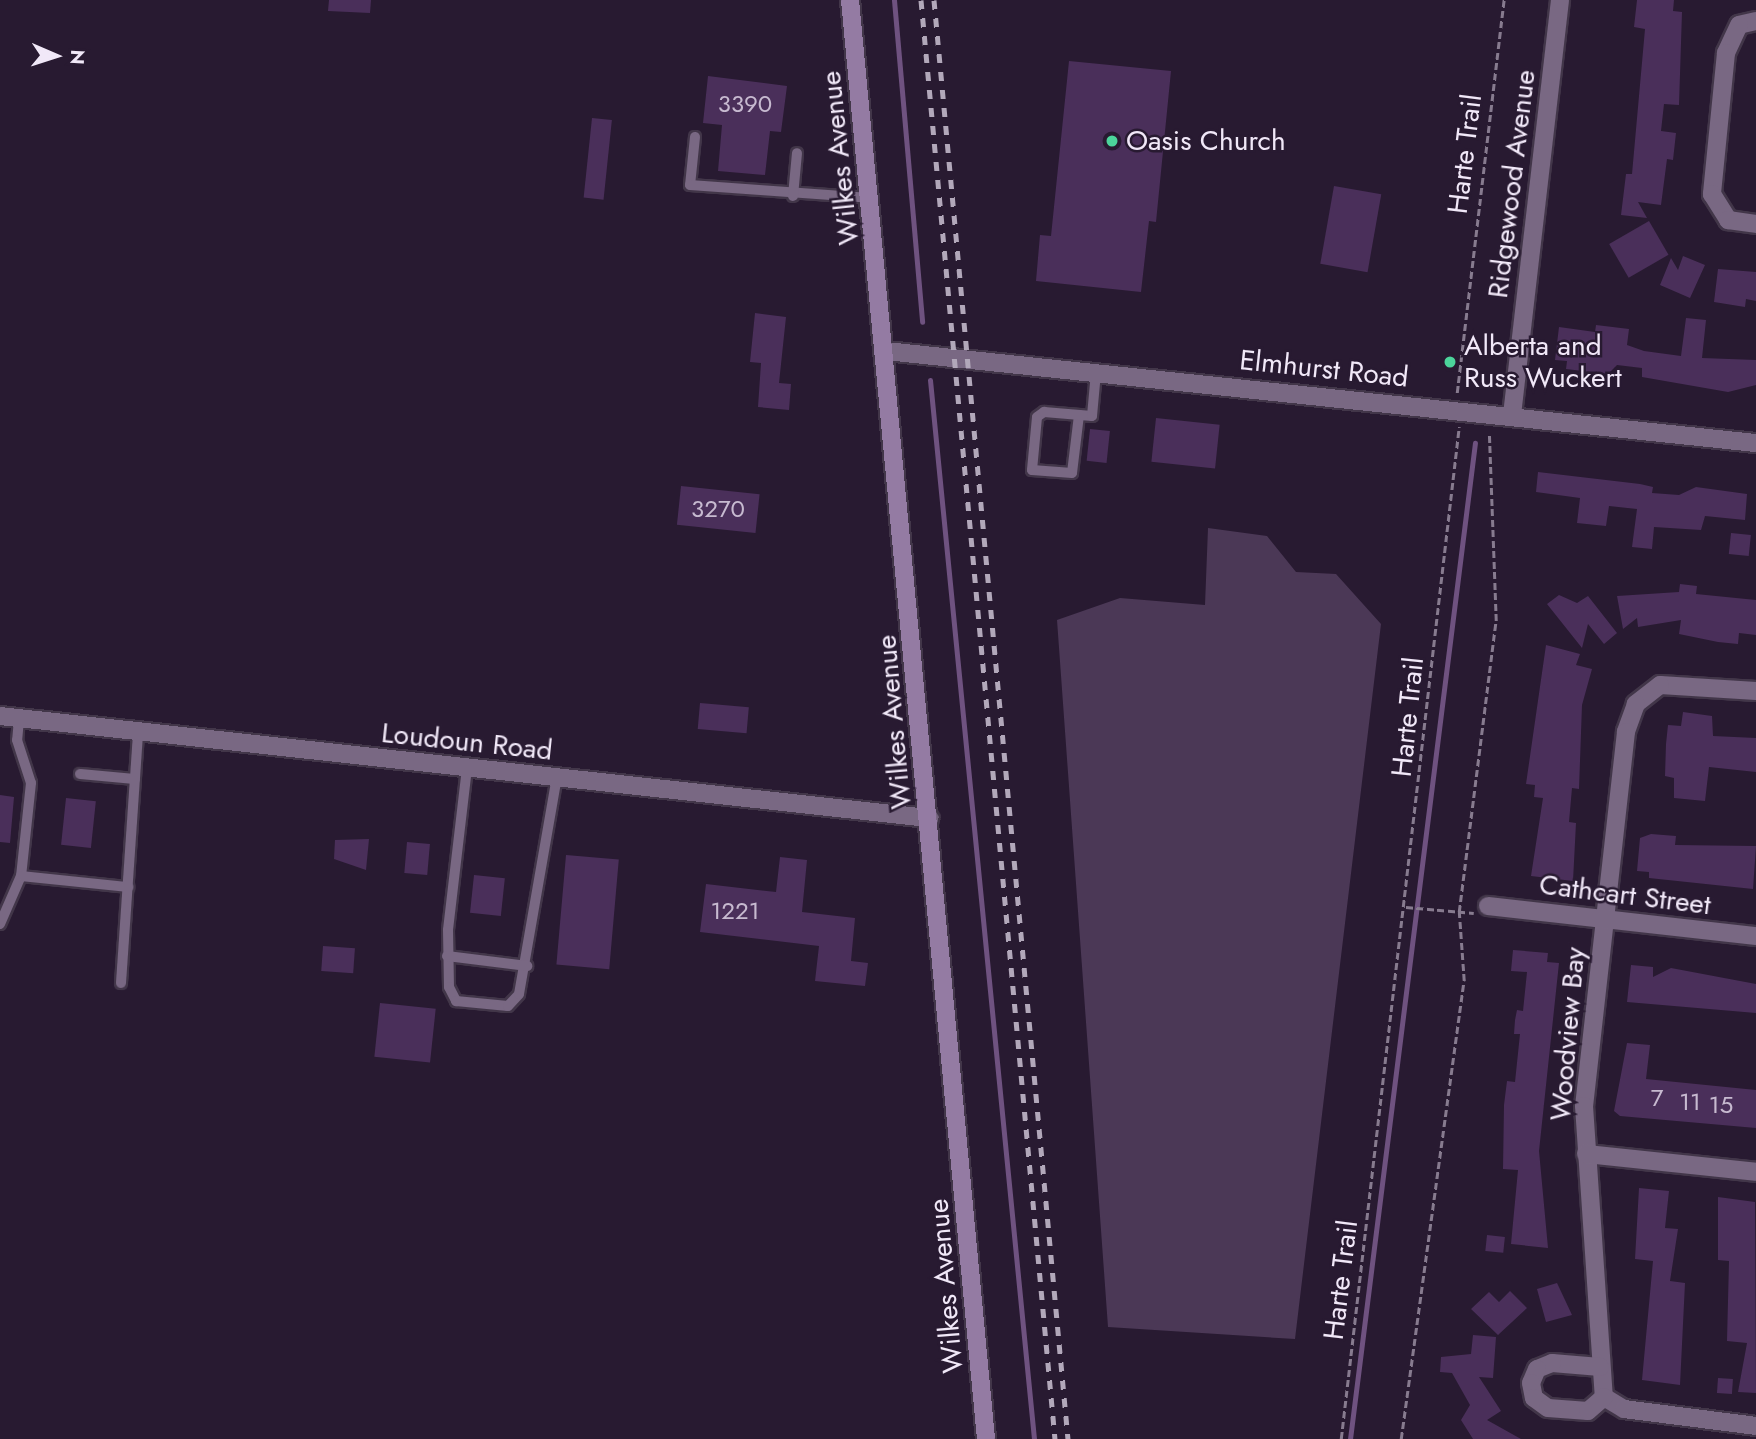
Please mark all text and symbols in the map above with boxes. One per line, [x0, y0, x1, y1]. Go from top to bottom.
north arrow [21, 21, 91, 91]
text: N [64, 49, 91, 65]
street label: Ridgewood Avenue [1481, 68, 1543, 300]
street label: Wilkes Avenue [814, 69, 866, 247]
house number: 3390 [718, 90, 772, 118]
street label: Harte Trail [1441, 92, 1489, 216]
place label: Oasis Church [1126, 124, 1286, 158]
marker: Oasis Church [1104, 133, 1120, 149]
place label: Alberta and Russ Wuckert [1464, 329, 1622, 395]
street label: Elmhurst Road [1238, 343, 1410, 395]
marker: Alberta and Russ Wuckert [1442, 354, 1458, 370]
house number: 3270 [691, 495, 745, 523]
street label: Wilkes Avenue [870, 634, 918, 810]
street label: Harte Trail [1385, 655, 1431, 779]
street label: Loudoun Road [380, 716, 554, 768]
street label: Cathcart Street [1537, 868, 1713, 922]
house number: 1221 [711, 897, 759, 925]
street label: Woodview Bay [1544, 946, 1592, 1122]
house number: 7 [1651, 1084, 1663, 1112]
house number: 11 [1679, 1088, 1701, 1116]
house number: 15 [1709, 1091, 1733, 1119]
street label: Wilkes Avenue [922, 1198, 970, 1374]
street label: Harte Trail [1317, 1218, 1365, 1342]

